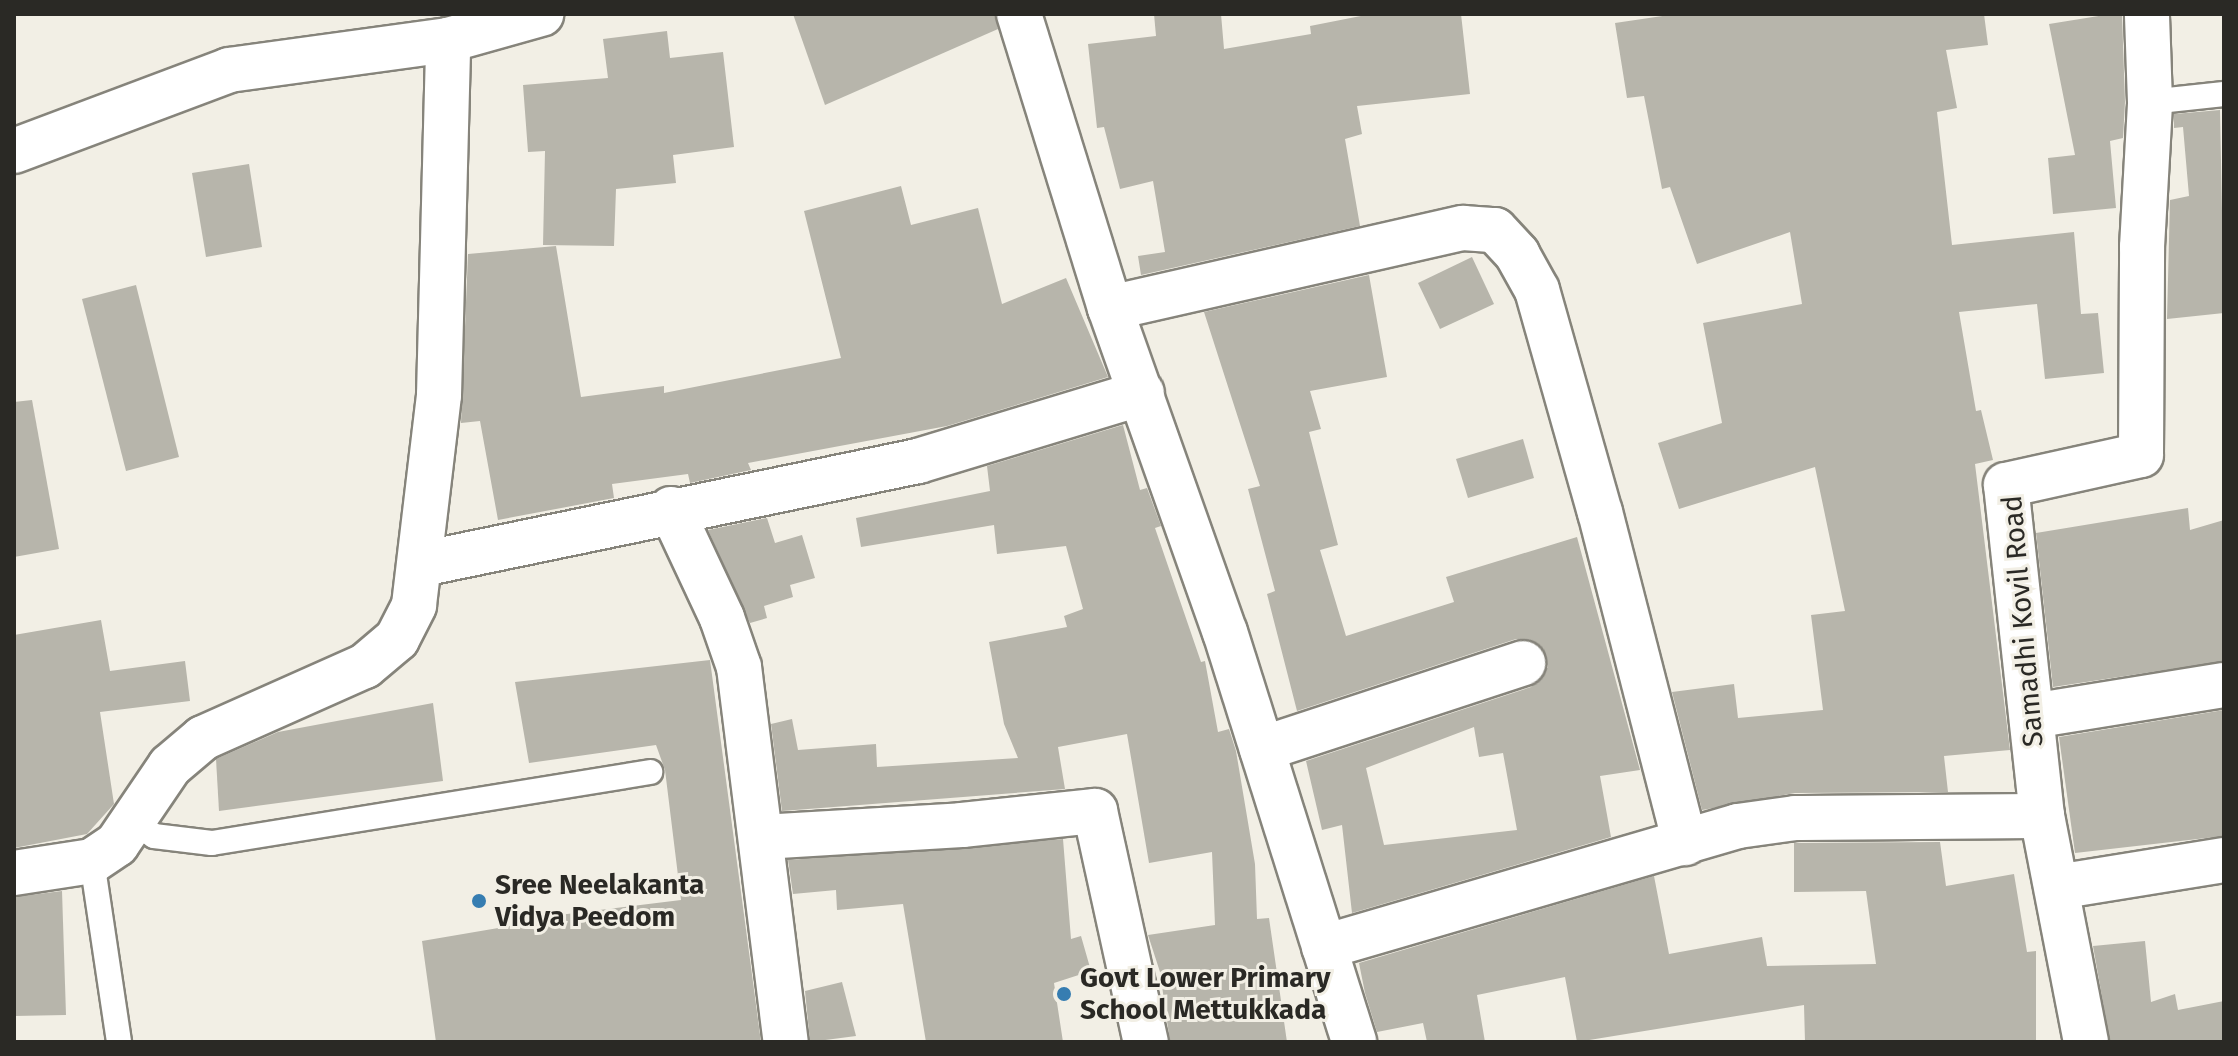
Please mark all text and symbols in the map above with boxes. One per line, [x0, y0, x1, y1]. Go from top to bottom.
street label: Samadhi Kovil Road [1995, 494, 2051, 748]
place label: Sree Neelakanta Vidya Peedom [495, 868, 704, 934]
marker: Sree Neelakanta Vidya Peedom [470, 892, 488, 910]
place label: Govt Lower Primary School Mettukkada [1080, 961, 1330, 1027]
marker: Govt Lower Primary School Mettukkada [1055, 985, 1073, 1003]

